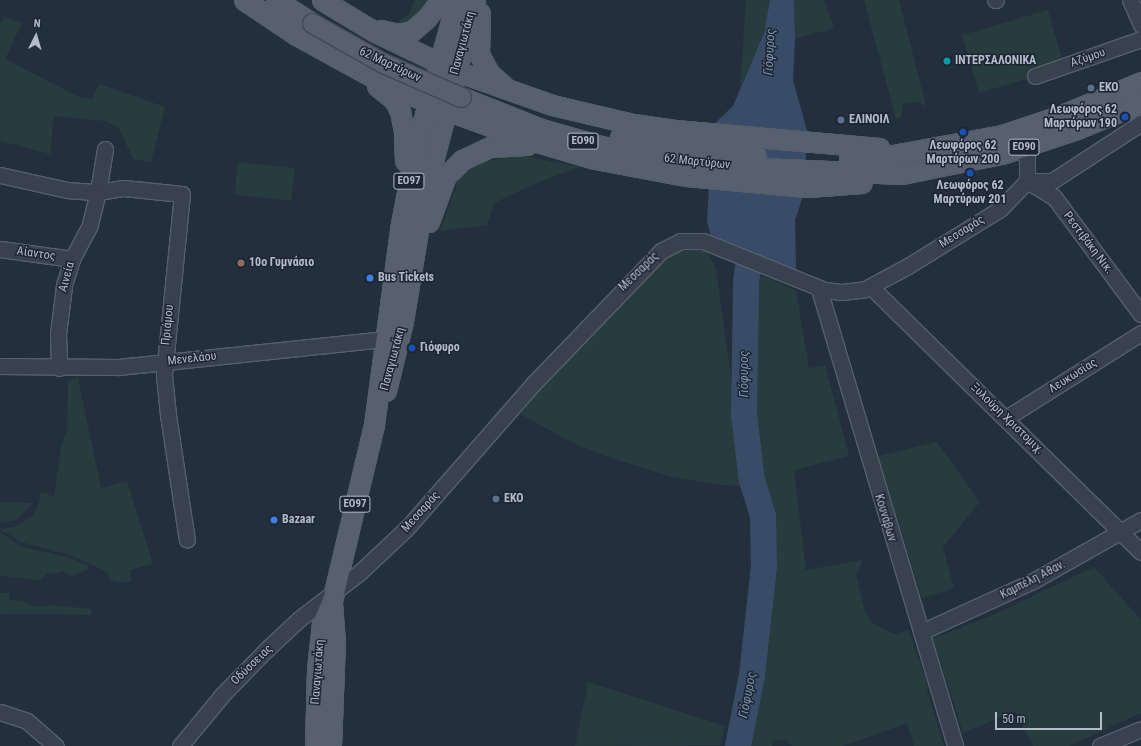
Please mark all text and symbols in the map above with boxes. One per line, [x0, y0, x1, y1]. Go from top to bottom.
street label: Παναγιωτάκη [448, 10, 478, 76]
north arrow [16, 16, 56, 56]
text: N [33, 17, 41, 30]
water label: Γιόφυρος [761, 28, 779, 76]
street label: 62 Μαρτύρων [357, 44, 423, 86]
street label: Αζύμου [1069, 45, 1107, 71]
place label: ΙΝΤΕΡΣΑΛΟΝΙΚΑ [955, 54, 1036, 68]
marker: ΙΝΤΕΡΣΑΛΟΝΙΚΑ [942, 56, 952, 66]
place label: EKO [1099, 81, 1119, 95]
marker: EKO [1086, 83, 1096, 93]
place label: Λεωφόρος 62 Μαρτύρων 190 [1044, 103, 1117, 131]
marker: Λεωφόρος 62 Μαρτύρων 190 [1120, 112, 1130, 122]
place label: ΕΛΙΝΟΙΛ [849, 113, 890, 127]
marker: ΕΛΙΝΟΙΛ [836, 115, 846, 125]
marker: Λεωφόρος 62 Μαρτύρων 200 [958, 127, 968, 137]
road number: ΕΟ90 [567, 132, 599, 150]
road number: ΕΟ90 [1008, 138, 1040, 156]
place label: Λεωφόρος 62 Μαρτύρων 200 [927, 139, 999, 167]
street label: 62 Μαρτύρων [663, 151, 731, 173]
marker: Λεωφόρος 62 Μαρτύρων 201 [965, 168, 975, 178]
road number: ΕΟ97 [393, 172, 425, 190]
place label: Λεωφόρος 62 Μαρτύρων 201 [934, 179, 1006, 207]
street label: Ρεστιβάκη Νικ. [1060, 209, 1116, 277]
street label: Μεσσαράς [937, 213, 987, 251]
street label: Αίαντος [16, 244, 56, 264]
street label: Μεσσαράς [616, 249, 662, 295]
place label: 10ο Γυμνάσιο [249, 256, 314, 270]
marker: 10ο Γυμνάσιο [236, 258, 246, 268]
street label: Αινεία [56, 260, 78, 294]
place label: Bus Tickets [378, 271, 434, 285]
marker: Bus Tickets [365, 273, 375, 283]
street label: Πριάμου [159, 304, 177, 346]
street label: Παναγιωτάκη [378, 326, 408, 392]
place label: Γιόφυρο [420, 341, 460, 355]
marker: Γιόφυρο [407, 343, 417, 353]
street label: Μενελάου [167, 349, 217, 369]
water label: Γιόφυρος [736, 351, 752, 397]
street label: Λευκωσίας [1046, 356, 1100, 396]
street label: Ξυλούρη Χριστομιχ. [967, 380, 1047, 458]
street label: Μεσσαράς [399, 489, 443, 535]
place label: ΕΚΟ [504, 492, 524, 506]
street label: Κουνάβων [871, 492, 899, 544]
marker: ΕΚΟ [491, 494, 501, 504]
road number: ΕΟ97 [339, 495, 371, 513]
place label: Bazaar [282, 513, 315, 527]
marker: Bazaar [269, 515, 279, 525]
street label: Καμπέλη Αθαν. [998, 557, 1068, 603]
street label: Παναγιωτάκη [309, 639, 327, 705]
street label: Οδύσσειας [228, 642, 276, 688]
water label: Γιόφυρος [736, 670, 760, 720]
scale bar [997, 704, 1104, 730]
text: 50 m [1002, 712, 1026, 726]

